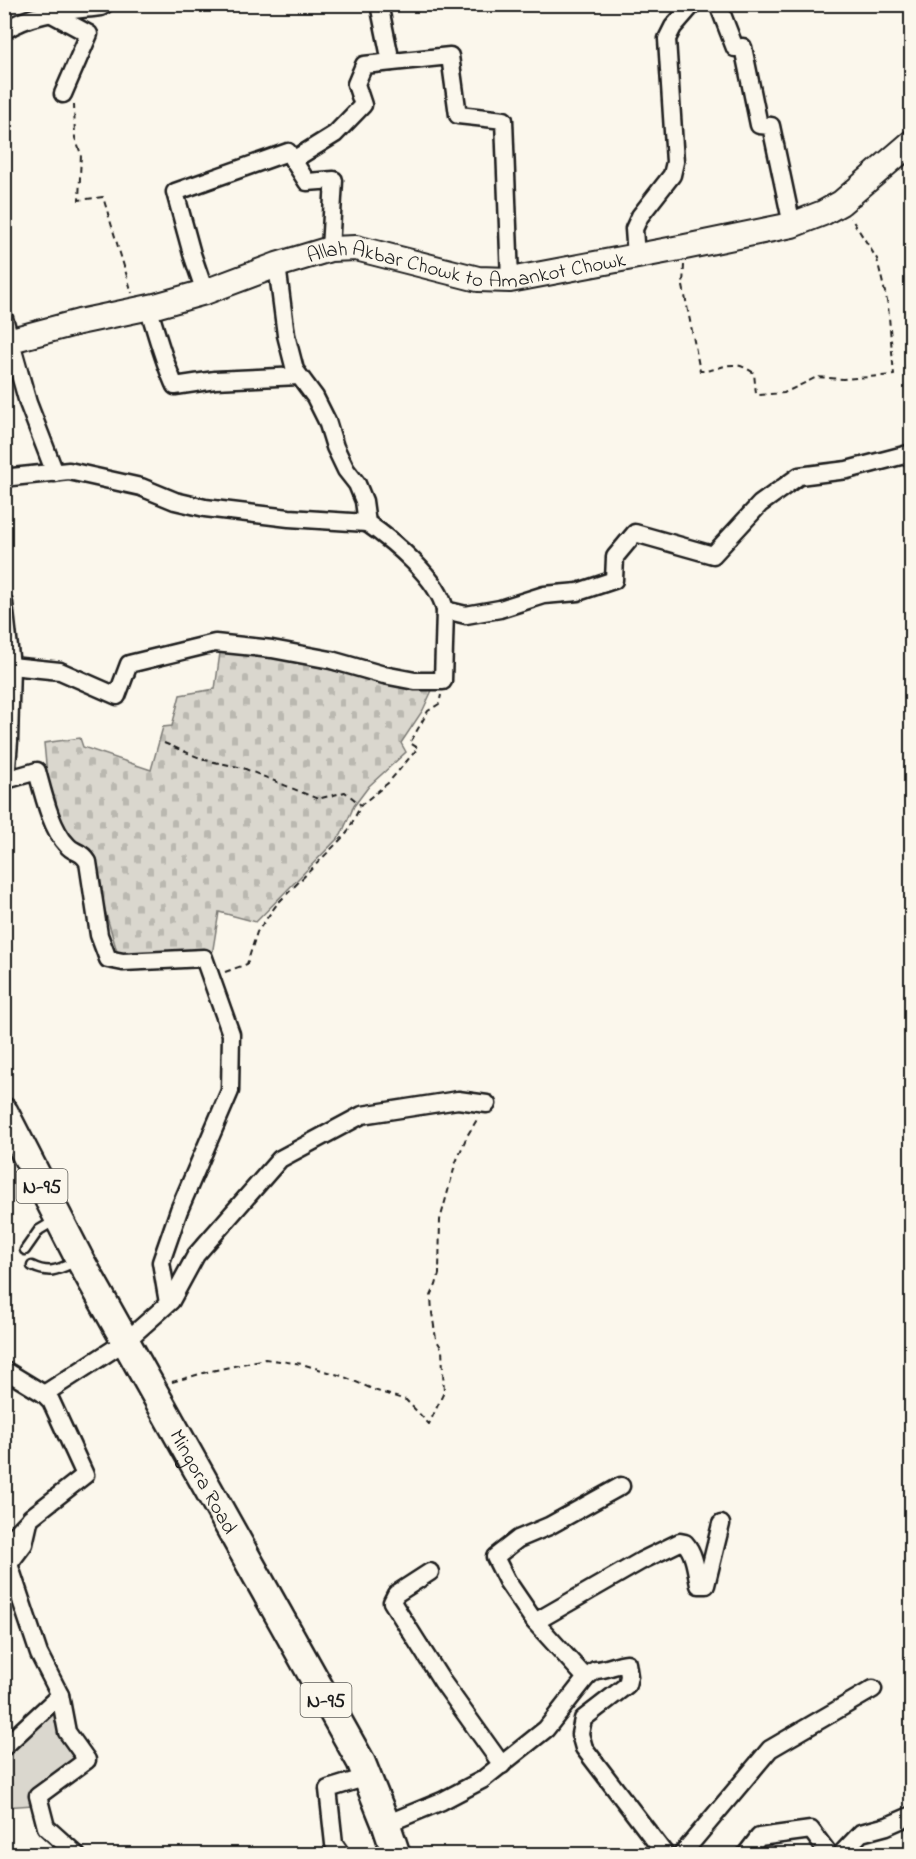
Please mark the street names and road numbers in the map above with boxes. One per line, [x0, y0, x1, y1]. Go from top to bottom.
street label: Allah Akbar Chowk to Amankot Chowk [303, 235, 629, 297]
road number: N-95 [16, 1169, 68, 1203]
street label: Mingora Road [161, 1424, 244, 1540]
road number: N-95 [300, 1683, 352, 1717]

